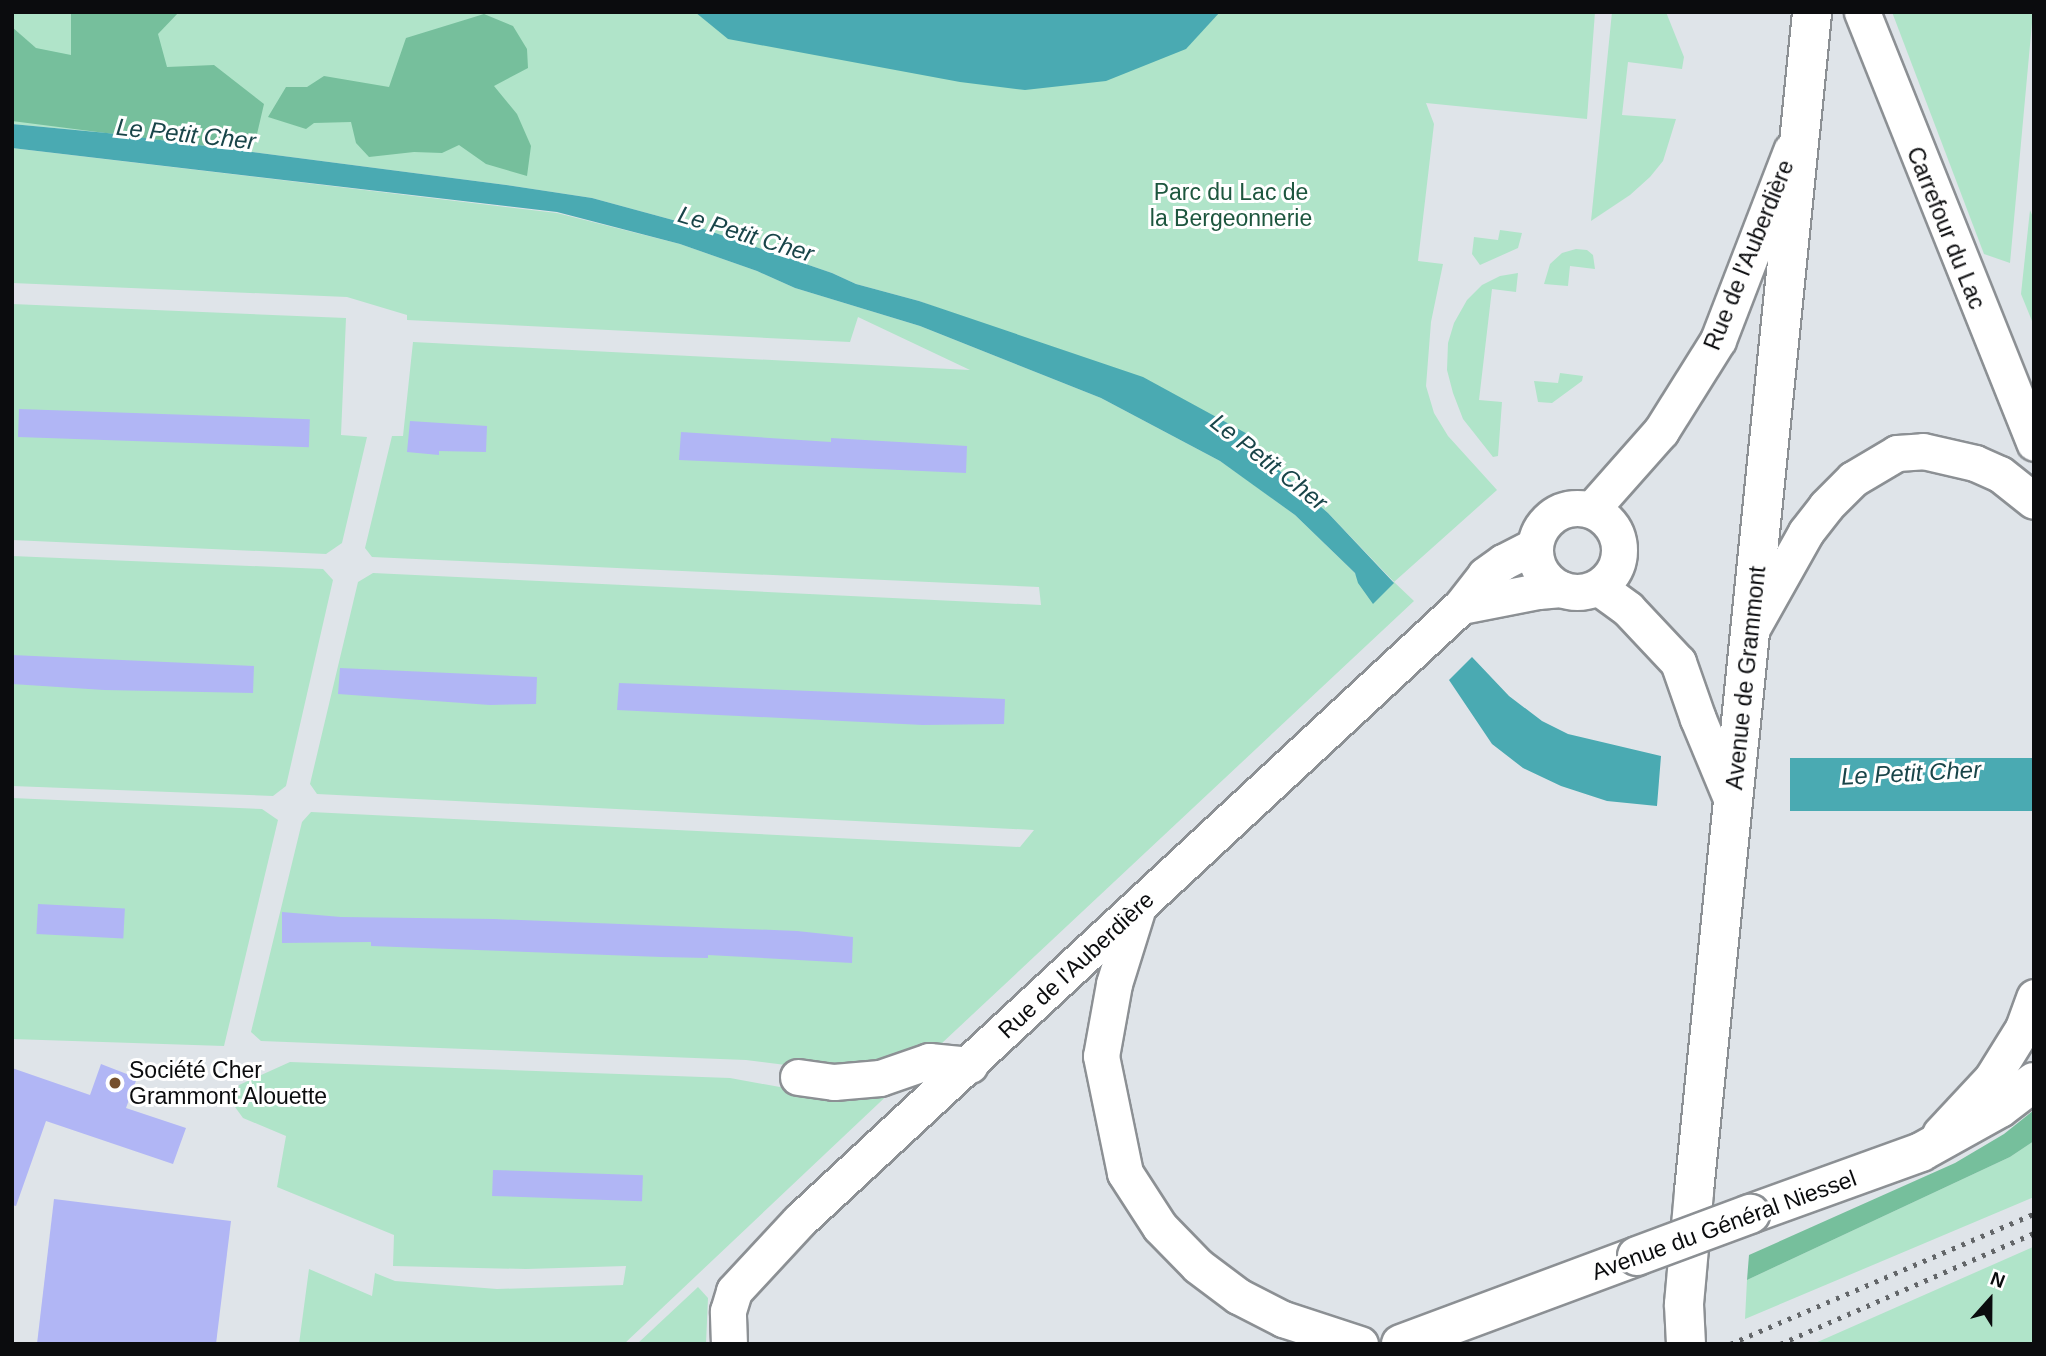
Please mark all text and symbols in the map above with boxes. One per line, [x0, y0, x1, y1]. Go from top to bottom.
water label: Le Petit Cher [115, 112, 257, 156]
street label: Carrefour du Lac [1901, 143, 1991, 313]
street label: Rue de l'Auberdière [1698, 156, 1800, 354]
park label: Parc du Lac de la Bergeonnerie [1150, 178, 1312, 232]
water label: Le Petit Cher [675, 200, 817, 268]
water label: Le Petit Cher [1205, 408, 1333, 516]
street label: Avenue de Grammont [1721, 565, 1771, 791]
water label: Le Petit Cher [1840, 755, 1982, 791]
street label: Rue de l'Auberdière [993, 886, 1159, 1044]
place label: Société Cher Grammont Alouette [129, 1056, 328, 1110]
marker: Société Cher Grammont Alouette [107, 1075, 123, 1091]
street label: Avenue du Général Niessel [1588, 1164, 1860, 1286]
north arrow [1955, 1265, 2025, 1335]
text: N [1988, 1268, 2008, 1292]

